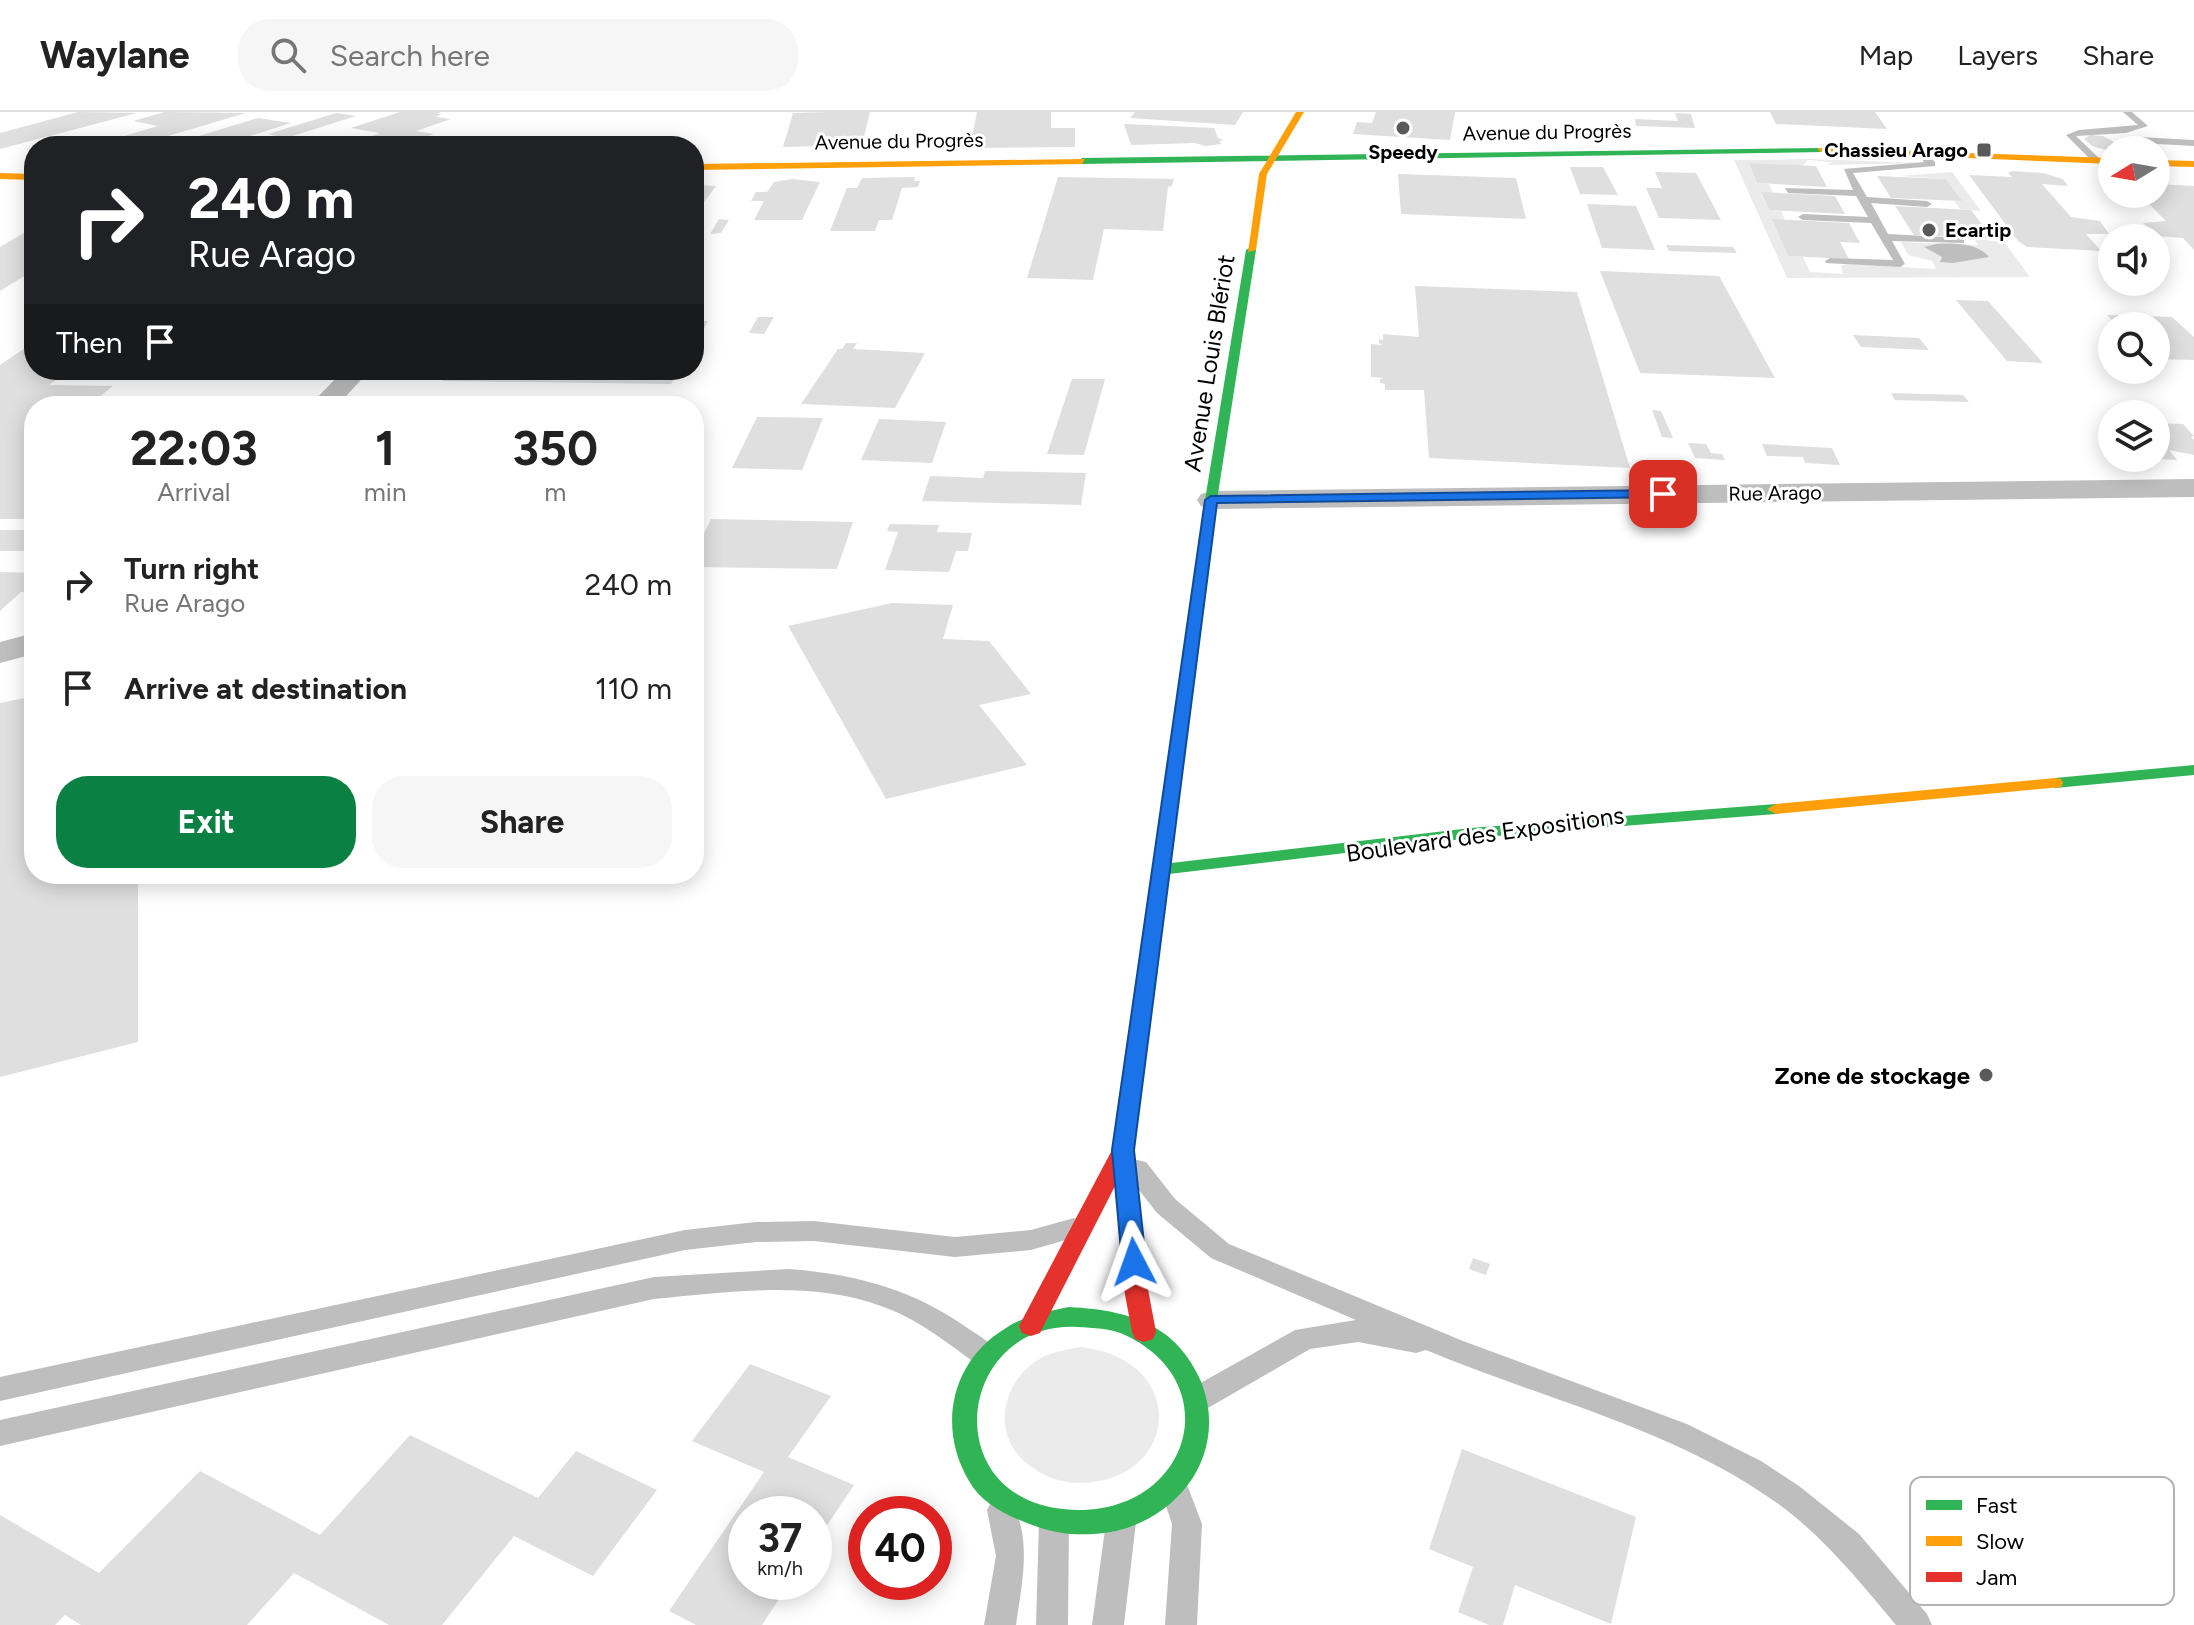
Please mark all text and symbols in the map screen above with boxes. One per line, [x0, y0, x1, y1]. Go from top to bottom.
search box [238, 19, 798, 91]
text: Waylane [40, 32, 190, 78]
icon: search [266, 33, 310, 77]
text: Search here [330, 37, 490, 74]
text: Map [1859, 38, 1913, 72]
text: Layers [1957, 38, 2038, 72]
text: Share [2082, 38, 2154, 72]
marker: Speedy [1394, 119, 1412, 137]
street label: Avenue du Progrès [1462, 119, 1632, 145]
street label: Avenue du Progrès [814, 128, 984, 154]
north arrow [2098, 136, 2170, 208]
map controls [2098, 136, 2170, 472]
place label: Chassieu Arago [1824, 138, 1968, 162]
place label: Speedy [1368, 140, 1438, 164]
marker: Chassieu Arago [1975, 141, 1993, 159]
text: 240 m [188, 165, 354, 232]
icon: right [56, 168, 160, 272]
place label: Ecartip [1945, 218, 2011, 242]
marker: Ecartip [1920, 221, 1938, 239]
button: sound [2098, 224, 2170, 296]
text: Rue Arago [188, 233, 356, 276]
street label: Avenue Louis Blériot [1178, 252, 1240, 474]
button: search [2098, 312, 2170, 384]
icon: arrive [138, 320, 182, 364]
text: Then [56, 324, 122, 361]
button: layers [2098, 400, 2170, 472]
text: 22:03 [130, 419, 258, 477]
text: 1 [375, 419, 395, 477]
text: 350 [512, 419, 598, 477]
pin [1629, 460, 1697, 528]
icon: arrive [1641, 472, 1685, 516]
text: Arrival [157, 476, 231, 508]
text: min [364, 476, 406, 508]
text: m [544, 476, 566, 508]
street label: Rue Arago [1728, 480, 1822, 506]
text: Turn right [124, 550, 259, 587]
icon: right [56, 562, 100, 606]
text: 240 m [584, 566, 672, 603]
text: Rue Arago [124, 587, 245, 619]
icon: arrive [56, 666, 100, 710]
text: Arrive at destination [124, 670, 407, 707]
text: 110 m [595, 670, 672, 707]
button: Exit [56, 776, 356, 868]
button: Share [372, 776, 672, 868]
street label: Boulevard des Expositions [1344, 800, 1626, 868]
place label: Zone de stockage [1774, 1061, 1970, 1090]
marker: Zone de stockage [1977, 1066, 1995, 1084]
position arrow [1092, 1220, 1176, 1304]
legend [1910, 1477, 2174, 1605]
text: Fast [1976, 1492, 2018, 1519]
speed limit sign: 40 [848, 1496, 952, 1600]
text: 37 [758, 1514, 802, 1562]
text: Slow [1976, 1528, 2025, 1555]
text: km/h [757, 1556, 803, 1580]
text: Jam [1976, 1564, 2017, 1591]

